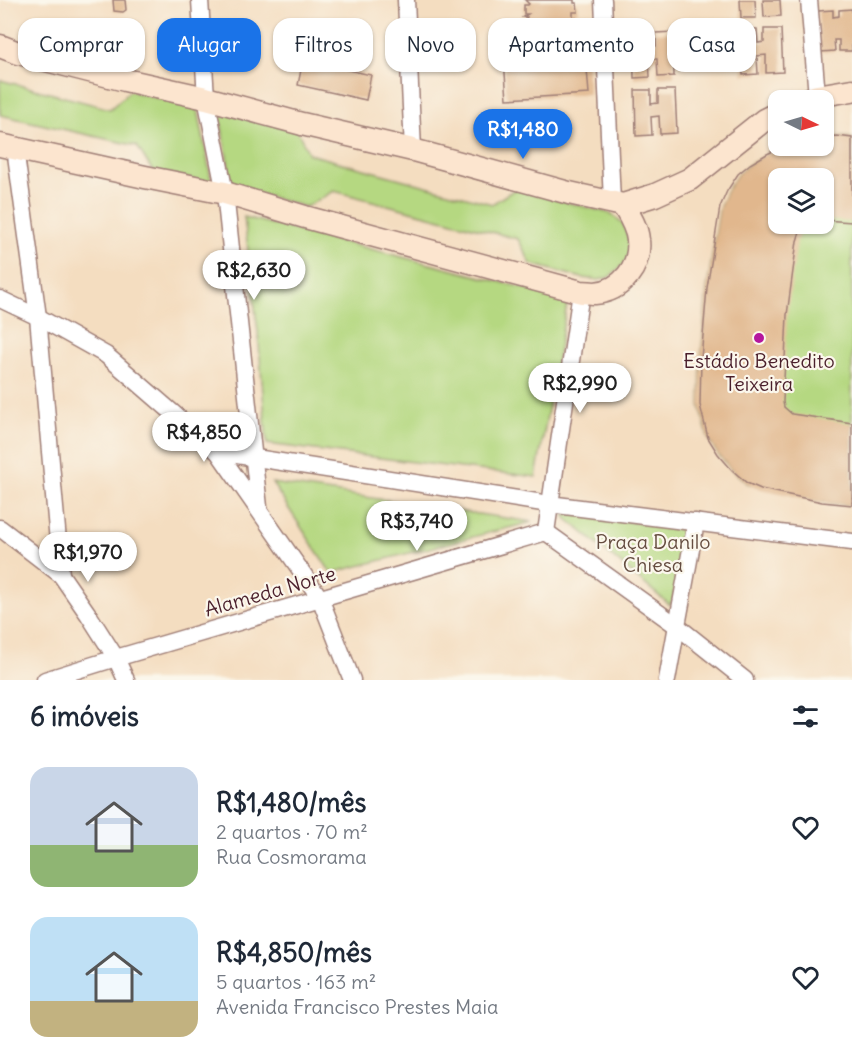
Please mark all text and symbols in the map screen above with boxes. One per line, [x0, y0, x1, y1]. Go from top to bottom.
chip: Comprar [18, 18, 145, 72]
chip: Alugar [157, 18, 261, 72]
chip: Filtros [273, 18, 373, 72]
chip: Novo [385, 18, 476, 72]
chip: Apartamento [488, 18, 655, 72]
chip: Casa [667, 18, 756, 72]
north arrow [768, 90, 834, 156]
map controls [768, 90, 834, 234]
pin: R$1,480 [468, 109, 578, 160]
text: R$1,480 [487, 116, 559, 141]
button: layers [768, 168, 834, 234]
pin: R$2,630 [199, 250, 309, 301]
text: R$2,630 [216, 257, 292, 282]
marker: Estádio Benedito Teixeira [752, 331, 766, 345]
place label: Estádio Benedito Teixeira [683, 348, 835, 396]
pin: R$2,990 [525, 363, 635, 414]
text: R$2,990 [542, 370, 618, 395]
pin: R$4,850 [149, 412, 259, 463]
text: R$4,850 [166, 419, 242, 444]
pin: R$3,740 [362, 501, 472, 552]
text: R$3,740 [380, 508, 454, 533]
park label: Praça Danilo Chiesa [596, 529, 710, 577]
pin: R$1,970 [33, 532, 143, 583]
text: R$1,970 [53, 539, 123, 564]
street label: Alameda Norte [202, 560, 338, 622]
text: 6 imóveis [30, 700, 139, 733]
icon: filters [789, 700, 822, 733]
text: R$1,480/mês [216, 786, 366, 819]
icon: home [78, 791, 150, 863]
icon: heart [789, 811, 822, 844]
text: 2 quartos · 70 m² [216, 819, 368, 844]
text: Rua Cosmorama [216, 844, 367, 869]
text: R$4,850/mês [216, 936, 372, 969]
icon: home [78, 941, 150, 1013]
icon: heart [789, 961, 822, 994]
text: 5 quartos · 163 m² [216, 969, 376, 994]
text: Avenida Francisco Prestes Maia [216, 994, 498, 1019]

